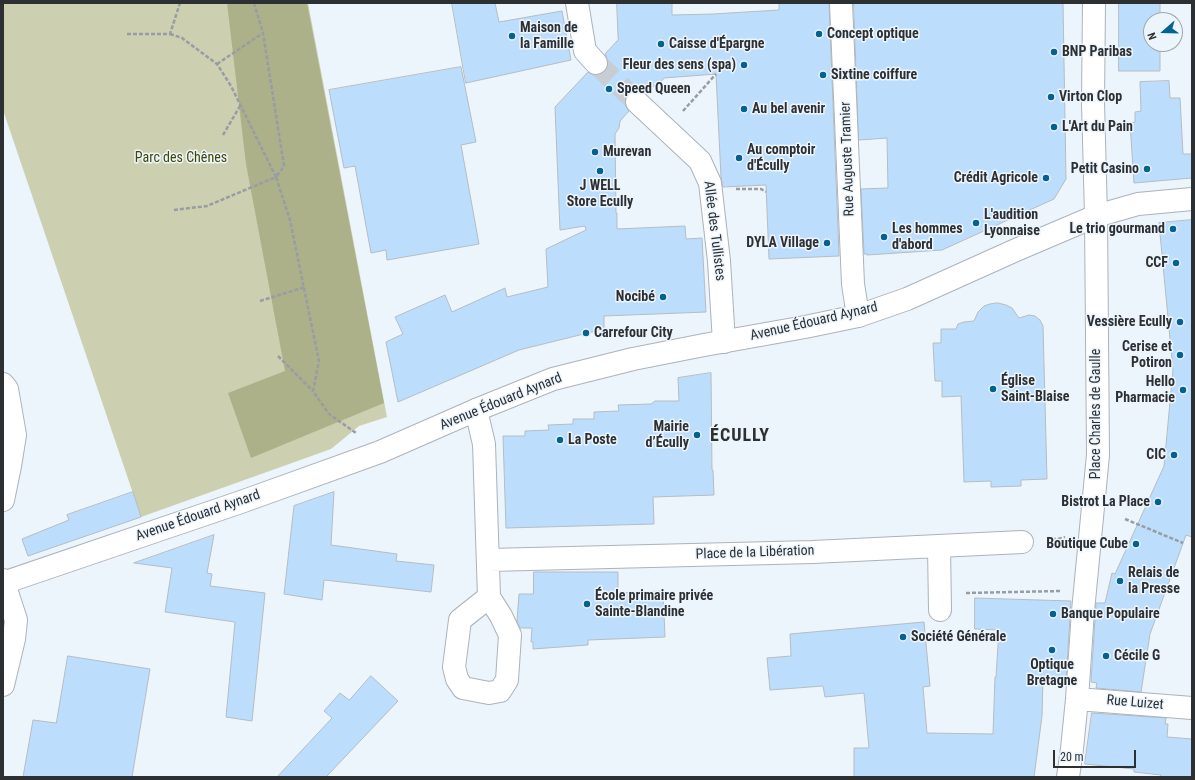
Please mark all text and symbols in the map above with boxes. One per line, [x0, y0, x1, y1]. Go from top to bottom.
north arrow [1143, 12, 1183, 52]
place label: Maison de la Famille [520, 20, 578, 52]
place label: Concept optique [827, 26, 919, 42]
marker: Concept optique [814, 29, 824, 39]
marker: Maison de la Famille [507, 31, 517, 41]
text: N [1145, 31, 1159, 41]
place label: Caisse d'Épargne [669, 36, 764, 52]
marker: Caisse d'Épargne [656, 39, 666, 49]
place label: BNP Paribas [1062, 44, 1132, 60]
marker: BNP Paribas [1049, 47, 1059, 57]
place label: Fleur des sens (spa) [623, 57, 736, 73]
marker: Fleur des sens (spa) [739, 60, 749, 70]
place label: Sixtine coiffure [831, 67, 917, 83]
marker: Sixtine coiffure [818, 70, 828, 80]
place label: Speed Queen [617, 81, 691, 97]
marker: Speed Queen [604, 84, 614, 94]
place label: Virton Clop [1059, 89, 1122, 105]
marker: Virton Clop [1046, 92, 1056, 102]
place label: Au bel avenir [752, 101, 825, 117]
street label: Rue Auguste Tramier [838, 101, 858, 217]
marker: Au bel avenir [739, 104, 749, 114]
place label: L'Art du Pain [1062, 119, 1133, 135]
marker: L'Art du Pain [1049, 122, 1059, 132]
place label: Au comptoir d'Écully [747, 142, 815, 174]
place label: Murevan [603, 144, 651, 160]
marker: Murevan [590, 147, 600, 157]
park label: Parc des Chênes [135, 150, 227, 166]
marker: Au comptoir d'Écully [734, 153, 744, 163]
place label: Petit Casino [1071, 161, 1139, 177]
marker: Petit Casino [1142, 164, 1152, 174]
marker: J WELL Store Ecully [595, 166, 605, 176]
place label: Crédit Agricole [954, 170, 1038, 186]
marker: Crédit Agricole [1041, 173, 1051, 183]
place label: J WELL Store Ecully [567, 178, 633, 210]
street label: Allée des Tullistes [700, 180, 728, 282]
place label: L'audition Lyonnaise [984, 207, 1040, 240]
marker: L'audition Lyonnaise [971, 218, 981, 228]
place label: Les hommes d'abord [892, 221, 963, 254]
place label: Le trio gourmand [1069, 221, 1165, 237]
marker: Le trio gourmand [1168, 224, 1178, 234]
marker: Les hommes d'abord [879, 232, 889, 242]
place label: DYLA Village [746, 235, 819, 251]
marker: DYLA Village [822, 238, 832, 248]
place label: CCF [1145, 255, 1168, 271]
marker: CCF [1171, 258, 1181, 268]
place label: Nocibé [616, 289, 655, 305]
marker: Nocibé [658, 292, 668, 302]
street label: Avenue Édouard Aynard [749, 299, 879, 345]
place label: Vessière Ecully [1087, 314, 1172, 330]
marker: Vessière Ecully [1175, 317, 1185, 327]
place label: Carrefour City [594, 325, 673, 341]
marker: Carrefour City [581, 328, 591, 338]
place label: Cerise et Potiron [1122, 339, 1172, 372]
street label: Place Charles de Gaulle [1088, 349, 1104, 479]
marker: Cerise et Potiron [1175, 350, 1185, 360]
street label: Avenue Édouard Aynard [437, 370, 565, 434]
place label: Église Saint-Blaise [1001, 373, 1069, 406]
place label: Hello Pharmacie [1115, 374, 1175, 406]
marker: Église Saint-Blaise [988, 384, 998, 394]
marker: Hello Pharmacie [1178, 385, 1188, 395]
place label: Mairie d’Écully [646, 419, 689, 452]
district label: ÉCULLY [710, 425, 770, 447]
marker: Mairie d’Écully [692, 430, 702, 440]
place label: La Poste [568, 432, 617, 448]
marker: La Poste [555, 435, 565, 445]
place label: CIC [1146, 447, 1166, 463]
marker: CIC [1169, 450, 1179, 460]
street label: Avenue Édouard Aynard [134, 487, 262, 545]
place label: Bistrot La Place [1061, 494, 1150, 510]
marker: Bistrot La Place [1153, 497, 1163, 507]
place label: Boutique Cube [1046, 536, 1128, 552]
marker: Boutique Cube [1131, 539, 1141, 549]
street label: Place de la Libération [695, 543, 815, 563]
place label: Relais de la Presse [1128, 565, 1180, 598]
marker: Relais de la Presse [1115, 576, 1125, 586]
place label: École primaire privée Sainte-Blandine [595, 588, 713, 620]
marker: École primaire privée Sainte-Blandine [582, 599, 592, 609]
place label: Banque Populaire [1061, 606, 1160, 622]
marker: Banque Populaire [1048, 609, 1058, 619]
place label: Société Générale [911, 629, 1006, 645]
marker: Société Générale [898, 632, 908, 642]
marker: Optique Bretagne [1047, 645, 1057, 655]
place label: Cécile G [1114, 648, 1160, 664]
marker: Cécile G [1101, 651, 1111, 661]
place label: Optique Bretagne [1027, 657, 1077, 690]
street label: Rue Luizet [1106, 692, 1164, 714]
scale bar [1055, 742, 1138, 768]
text: 20 m [1060, 750, 1084, 764]

